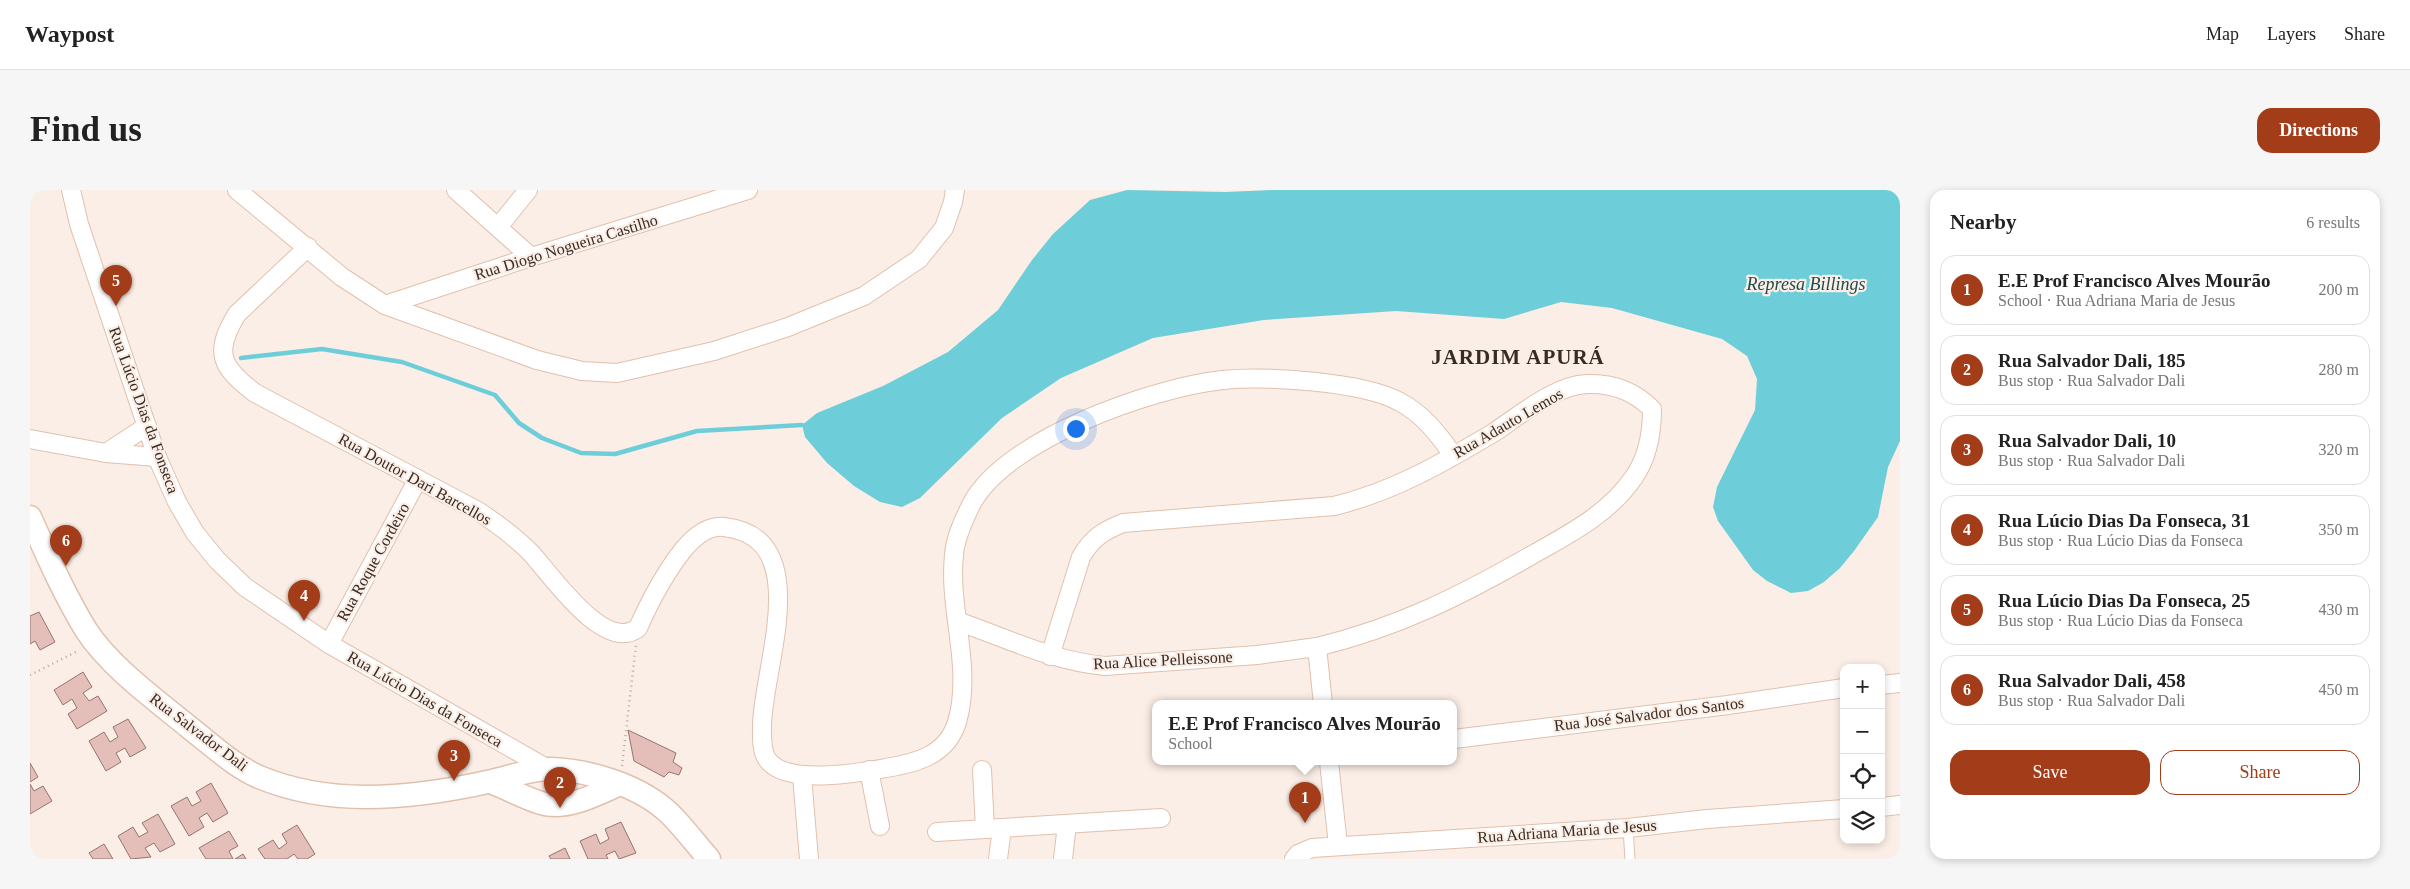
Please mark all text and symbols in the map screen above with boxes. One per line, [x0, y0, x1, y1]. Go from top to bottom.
text: Waypost [25, 21, 114, 47]
text: Map [2206, 24, 2239, 44]
text: Layers [2267, 24, 2316, 44]
text: Share [2344, 24, 2385, 44]
button: Directions [2257, 108, 2380, 153]
text: Find us [30, 110, 142, 149]
text: Nearby [1950, 210, 2017, 234]
street label: Rua Diogo Nogueira Castilho [472, 211, 660, 284]
text: 6 results [2306, 214, 2360, 231]
pin: 5 [100, 265, 132, 306]
text: E.E Prof Francisco Alves Mourão [1998, 270, 2270, 291]
water label: Represa Billings [1746, 274, 1865, 294]
text: 1 [1963, 281, 1971, 298]
text: 200 m [2319, 281, 2359, 298]
text: School · Rua Adriana Maria de Jesus [1998, 292, 2235, 309]
street label: Rua Lúcio Dias da Fonseca [106, 324, 182, 496]
district label: JARDIM APURÁ [1431, 345, 1605, 369]
text: Rua Salvador Dali, 185 [1998, 350, 2186, 371]
text: 2 [1963, 361, 1971, 378]
text: 280 m [2319, 361, 2359, 378]
text: Bus stop · Rua Salvador Dali [1998, 372, 2185, 389]
street label: Rua Adauto Lemos [1450, 385, 1566, 461]
your location [1063, 416, 1089, 442]
street label: Rua Doutor Dari Barcellos [336, 430, 494, 528]
text: Rua Salvador Dali, 10 [1998, 430, 2176, 451]
text: 3 [1963, 441, 1971, 458]
text: 320 m [2319, 441, 2359, 458]
text: Bus stop · Rua Salvador Dali [1998, 452, 2185, 469]
street label: Rua Roque Cordeiro [333, 500, 413, 625]
text: Rua Lúcio Dias Da Fonseca, 31 [1998, 510, 2250, 531]
text: 4 [1963, 521, 1971, 538]
text: 350 m [2319, 521, 2359, 538]
pin: 6 [50, 525, 82, 566]
text: Bus stop · Rua Lúcio Dias da Fonseca [1998, 532, 2243, 549]
pin: 4 [288, 580, 320, 621]
text: Rua Lúcio Dias Da Fonseca, 25 [1998, 590, 2250, 611]
text: 5 [1963, 601, 1971, 618]
text: 430 m [2319, 601, 2359, 618]
text: Bus stop · Rua Lúcio Dias da Fonseca [1998, 612, 2243, 629]
street label: Rua Lúcio Dias da Fonseca [345, 648, 505, 750]
street label: Rua Alice Pelleissone [1093, 648, 1233, 672]
map controls [1840, 664, 1885, 844]
button: + [1840, 664, 1885, 709]
text: Rua Salvador Dali, 458 [1998, 670, 2186, 691]
text: 6 [1963, 681, 1971, 698]
text: 450 m [2319, 681, 2359, 698]
street label: Rua Salvador Dali [147, 690, 252, 775]
text: Bus stop · Rua Salvador Dali [1998, 692, 2185, 709]
street label: Rua José Salvador dos Santos [1553, 694, 1745, 734]
popup [1152, 700, 1457, 765]
button: − [1840, 709, 1885, 754]
text: E.E Prof Francisco Alves Mourão [1168, 713, 1441, 734]
text: School [1168, 735, 1213, 752]
pin: 3 [438, 740, 470, 781]
button: Save [1950, 750, 2150, 795]
button: Share [2160, 750, 2360, 795]
button: locate [1840, 754, 1885, 799]
pin: 2 [544, 767, 576, 808]
pin: 1 [1289, 782, 1321, 823]
button: layers [1840, 799, 1885, 844]
street label: Rua Adriana Maria de Jesus [1477, 816, 1657, 846]

